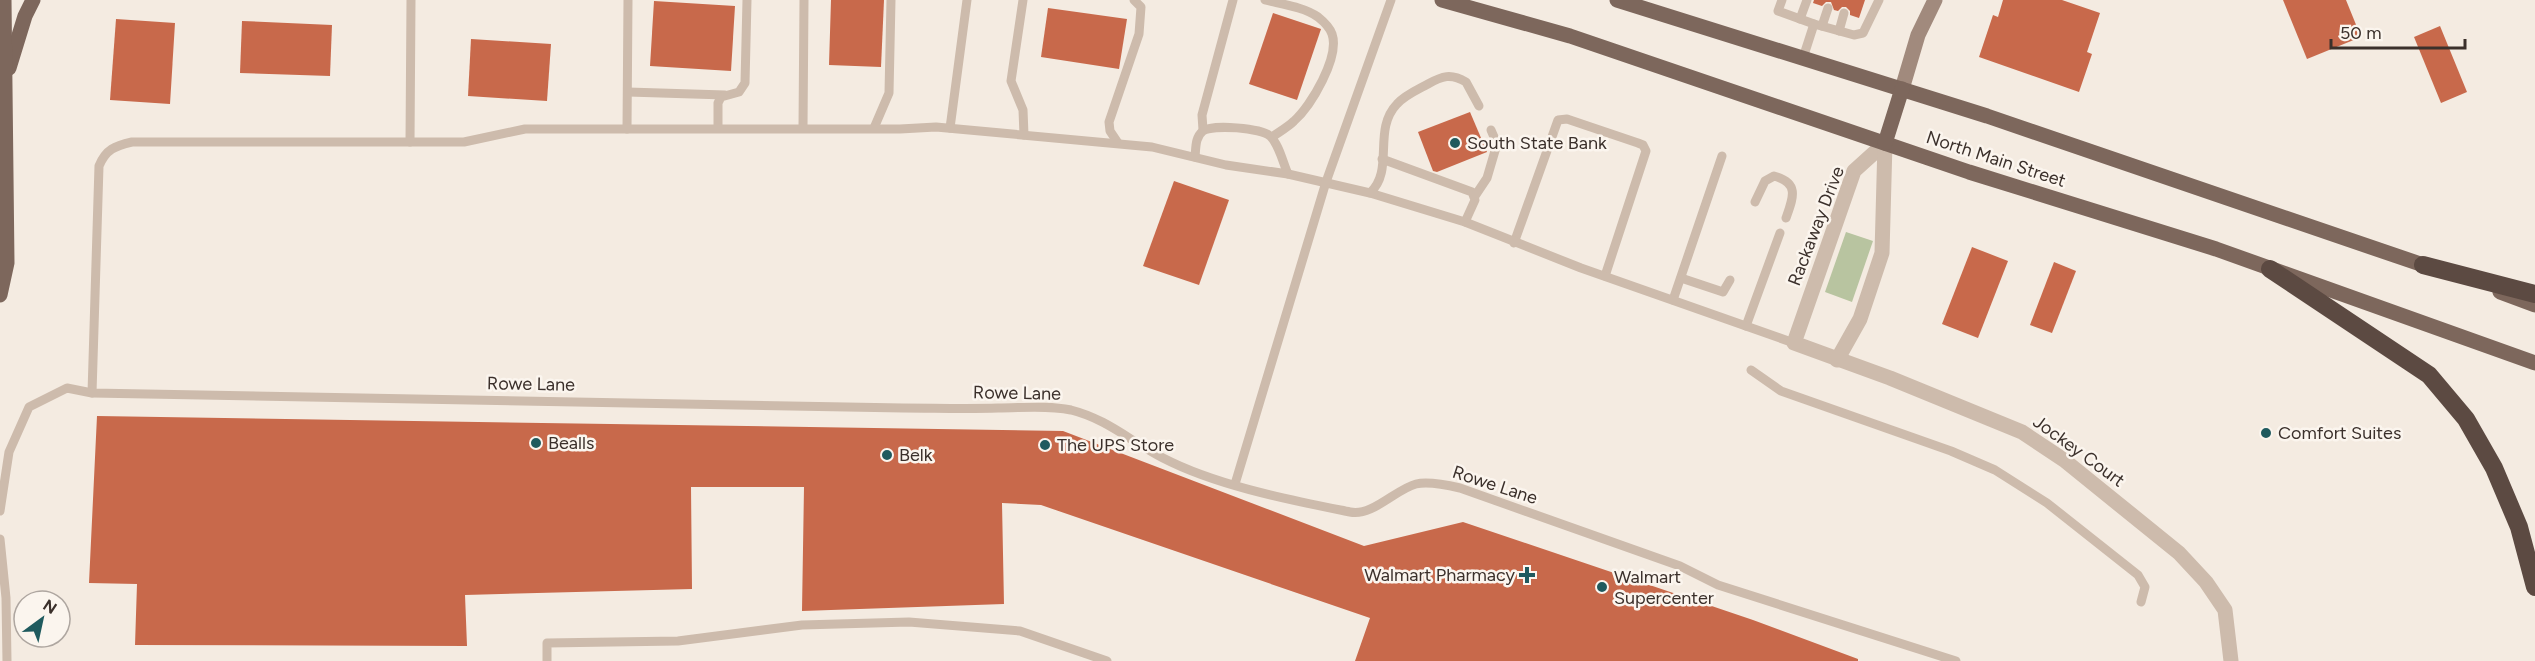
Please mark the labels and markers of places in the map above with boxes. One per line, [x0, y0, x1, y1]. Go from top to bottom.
place label: South State Bank [1467, 132, 1607, 154]
marker: South State Bank [1448, 136, 1462, 150]
place label: Comfort Suites [2278, 422, 2401, 444]
marker: Comfort Suites [2259, 426, 2273, 440]
place label: Bealls [548, 432, 594, 454]
place label: The UPS Store [1057, 434, 1174, 456]
marker: Bealls [529, 436, 543, 450]
marker: The UPS Store [1038, 438, 1052, 452]
place label: Belk [899, 444, 933, 466]
marker: Belk [880, 448, 894, 462]
place label: Walmart Pharmacy [1364, 564, 1516, 586]
place label: Walmart Supercenter [1614, 566, 1714, 609]
marker: Walmart Pharmacy [1520, 568, 1534, 582]
marker: Walmart Supercenter [1595, 580, 1609, 594]

